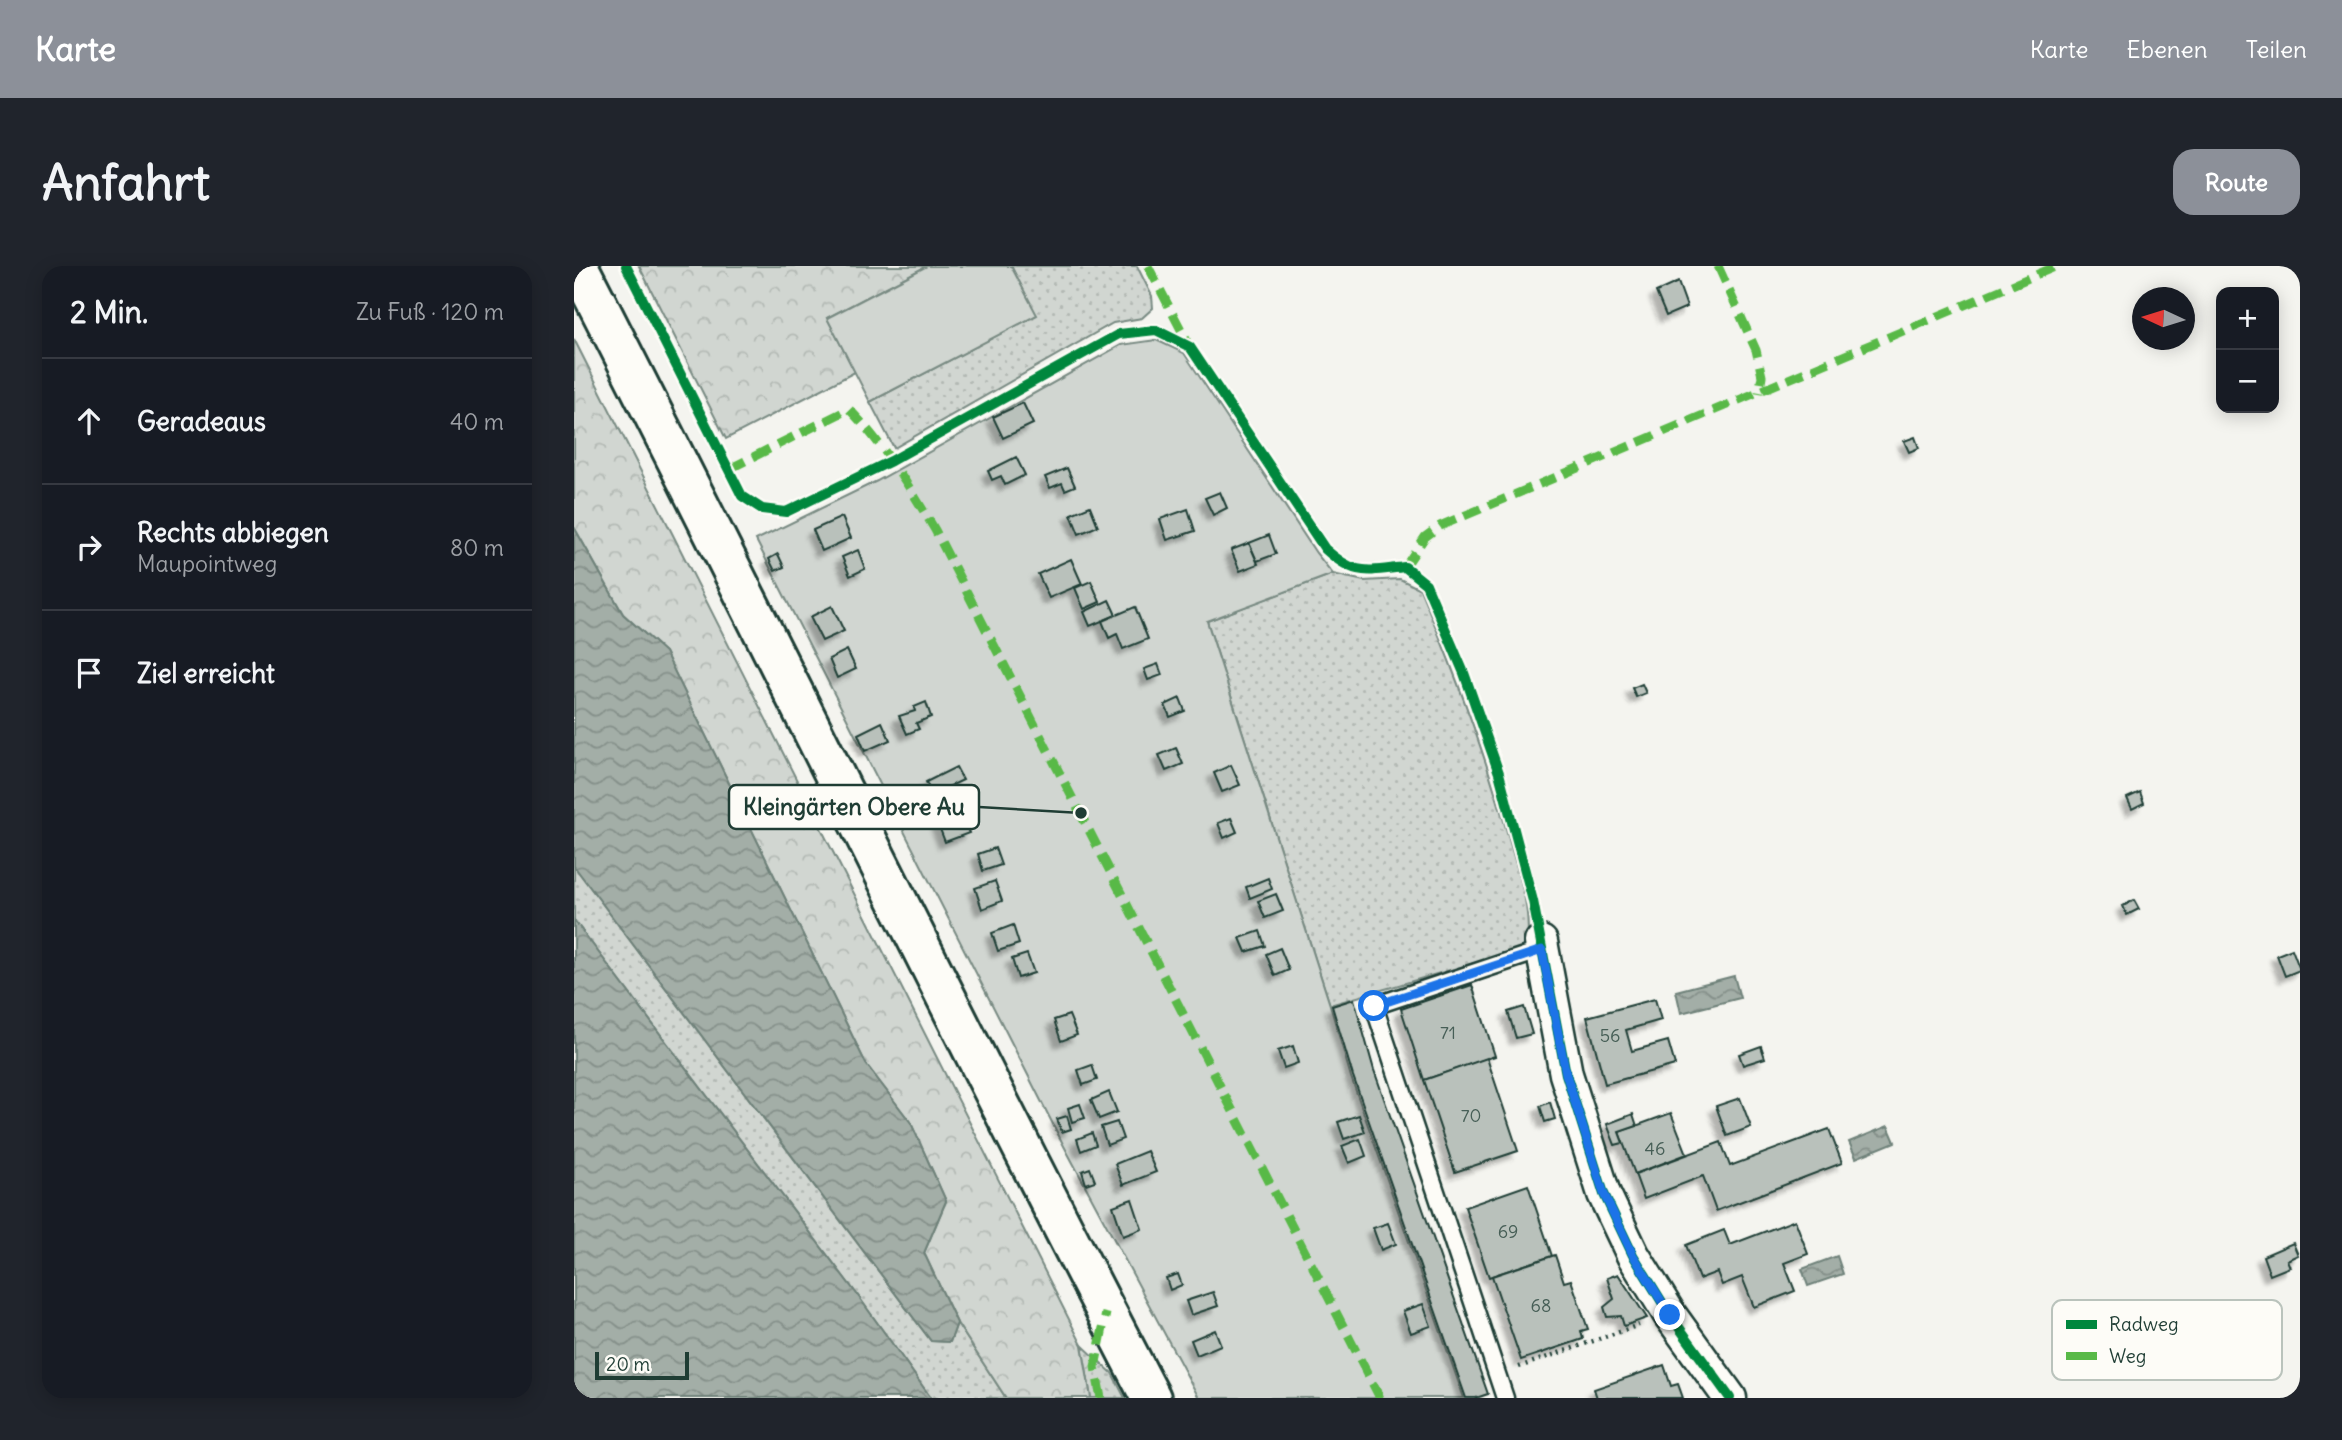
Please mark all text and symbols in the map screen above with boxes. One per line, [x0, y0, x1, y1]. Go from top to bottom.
text: Karte [35, 28, 116, 70]
text: Karte [2030, 34, 2089, 64]
text: Ebenen [2127, 34, 2208, 64]
text: Teilen [2246, 34, 2307, 64]
button: Route [2173, 149, 2300, 215]
text: Anfahrt [42, 152, 210, 213]
north arrow [2132, 287, 2195, 350]
map controls [2216, 287, 2279, 413]
button: + [2216, 287, 2279, 350]
text: 2 Min. [70, 293, 148, 331]
text: Zu Fuß · 120 m [356, 297, 504, 326]
button: − [2216, 350, 2279, 413]
icon: ahead [70, 402, 108, 440]
text: Geradeaus [137, 405, 266, 438]
text: 40 m [450, 407, 504, 436]
text: Rechts abbiegen [137, 516, 329, 549]
icon: right [70, 528, 108, 566]
text: 80 m [450, 533, 504, 562]
text: Maupointweg [137, 549, 277, 578]
icon: arrive [70, 654, 108, 692]
text: Ziel erreicht [137, 657, 275, 690]
callout: Kleingärten Obere Au [729, 785, 979, 829]
text: Kleingärten Obere Au [743, 792, 965, 821]
route start [1358, 990, 1389, 1021]
house number: 71 [1440, 1021, 1456, 1044]
house number: 56 [1600, 1024, 1620, 1047]
house number: 70 [1461, 1104, 1481, 1127]
house number: 46 [1645, 1137, 1665, 1160]
house number: 69 [1498, 1220, 1518, 1243]
house number: 68 [1531, 1294, 1551, 1317]
route end [1654, 1299, 1685, 1330]
legend [2052, 1300, 2282, 1380]
text: Radweg [2109, 1312, 2179, 1336]
text: Weg [2109, 1344, 2146, 1368]
scale bar [595, 1349, 690, 1381]
text: 20 m [606, 1352, 650, 1376]

